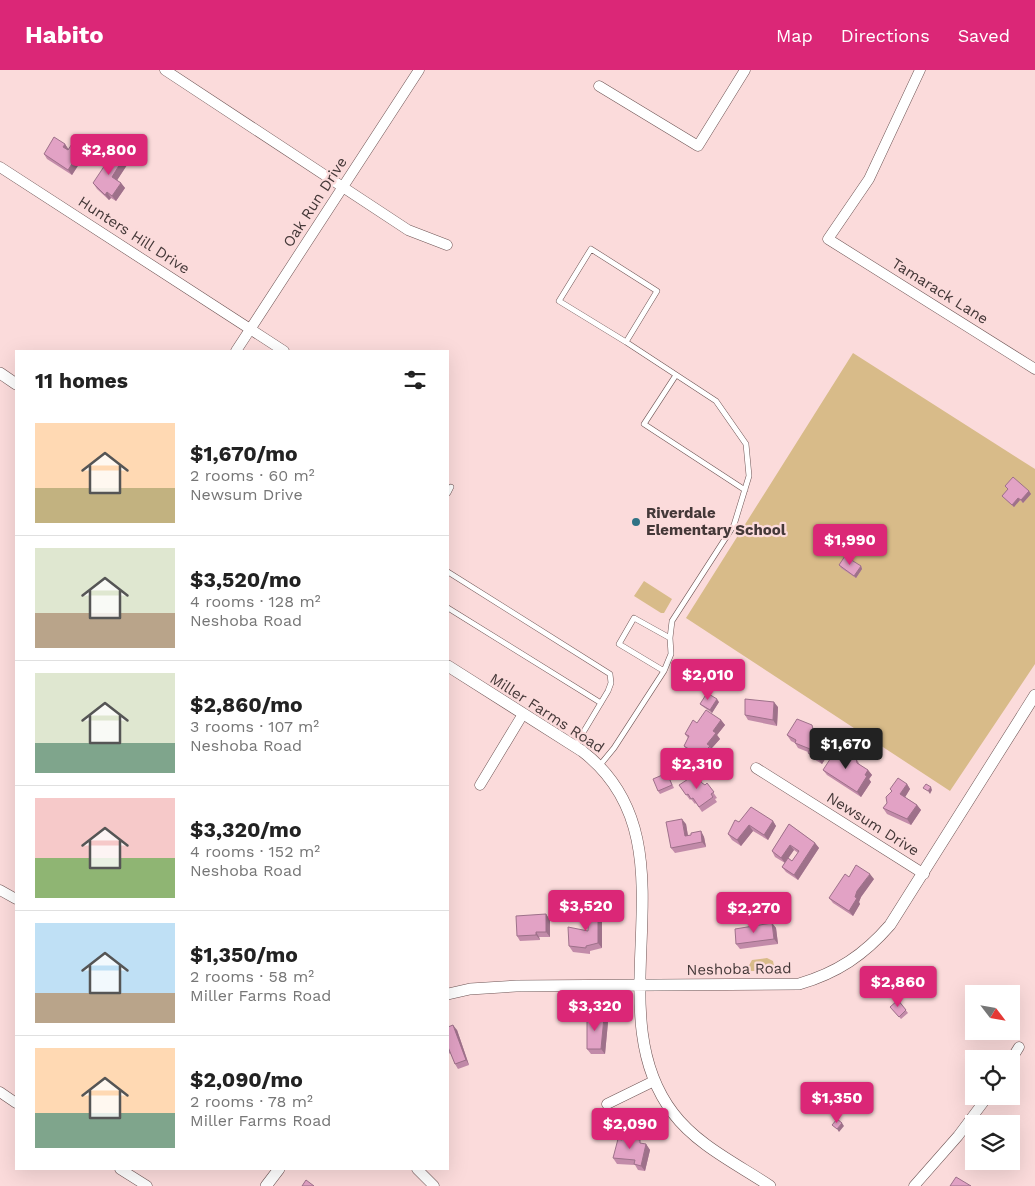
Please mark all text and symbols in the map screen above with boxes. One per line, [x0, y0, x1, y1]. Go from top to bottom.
text: Habito [25, 21, 104, 49]
text: Map [776, 25, 813, 46]
text: Directions [841, 25, 930, 46]
text: Saved [958, 25, 1010, 46]
pin: $2,800 [68, 134, 150, 176]
text: $2,800 [81, 140, 137, 159]
street label: Oak Run Drive [279, 154, 351, 250]
street label: Hunters Hill Drive [75, 192, 193, 278]
street label: Tamarack Lane [888, 254, 992, 328]
icon: filters [401, 366, 429, 394]
text: 11 homes [35, 368, 128, 393]
text: $1,670/mo [190, 441, 298, 466]
icon: home [75, 443, 135, 503]
text: 2 rooms · 60 m² [190, 466, 315, 485]
text: Newsum Drive [190, 485, 303, 504]
place label: Riverdale Elementary School [646, 504, 786, 539]
marker: Riverdale Elementary School [630, 516, 642, 528]
pin: $1,990 [809, 524, 891, 566]
text: $1,990 [824, 530, 876, 549]
text: $3,520/mo [190, 567, 301, 592]
icon: home [75, 568, 135, 628]
text: 4 rooms · 128 m² [190, 592, 321, 611]
text: Neshoba Road [190, 611, 302, 630]
pin: $2,010 [667, 658, 749, 701]
text: $2,010 [682, 665, 734, 684]
street label: Miller Farms Road [487, 669, 607, 757]
text: $2,860/mo [190, 692, 303, 717]
icon: home [75, 693, 135, 753]
text: 3 rooms · 107 m² [190, 717, 319, 736]
pin: $1,670 [805, 728, 887, 770]
text: $1,670 [821, 734, 871, 753]
text: Neshoba Road [190, 736, 302, 755]
pin: $2,310 [656, 748, 738, 790]
text: $2,310 [671, 754, 723, 773]
street label: Newsum Drive [823, 788, 923, 860]
text: $3,320/mo [190, 817, 301, 842]
icon: home [75, 818, 135, 878]
text: 4 rooms · 152 m² [190, 842, 320, 861]
text: Neshoba Road [190, 861, 302, 880]
pin: $3,520 [545, 890, 627, 932]
pin: $2,270 [713, 892, 795, 934]
text: $3,520 [559, 896, 613, 915]
text: $2,270 [727, 898, 781, 917]
text: $1,350/mo [190, 942, 298, 967]
icon: home [75, 943, 135, 1003]
street label: Neshoba Road [686, 959, 792, 979]
pin: $2,860 [857, 966, 939, 1008]
text: 2 rooms · 58 m² [190, 967, 314, 986]
text: $2,860 [871, 972, 925, 991]
north arrow [965, 985, 1020, 1040]
map controls [965, 985, 1020, 1170]
text: Miller Farms Road [190, 986, 331, 1005]
pin: $3,320 [554, 990, 636, 1032]
text: $3,320 [568, 996, 622, 1015]
button: locate [965, 1050, 1020, 1105]
text: $2,090/mo [190, 1067, 303, 1092]
icon: home [75, 1068, 135, 1128]
pin: $1,350 [796, 1082, 878, 1124]
text: $1,350 [812, 1088, 862, 1107]
text: 2 rooms · 78 m² [190, 1092, 313, 1111]
pin: $2,090 [589, 1108, 671, 1150]
text: Miller Farms Road [190, 1111, 331, 1130]
text: $2,090 [603, 1114, 657, 1133]
button: layers [965, 1115, 1020, 1170]

